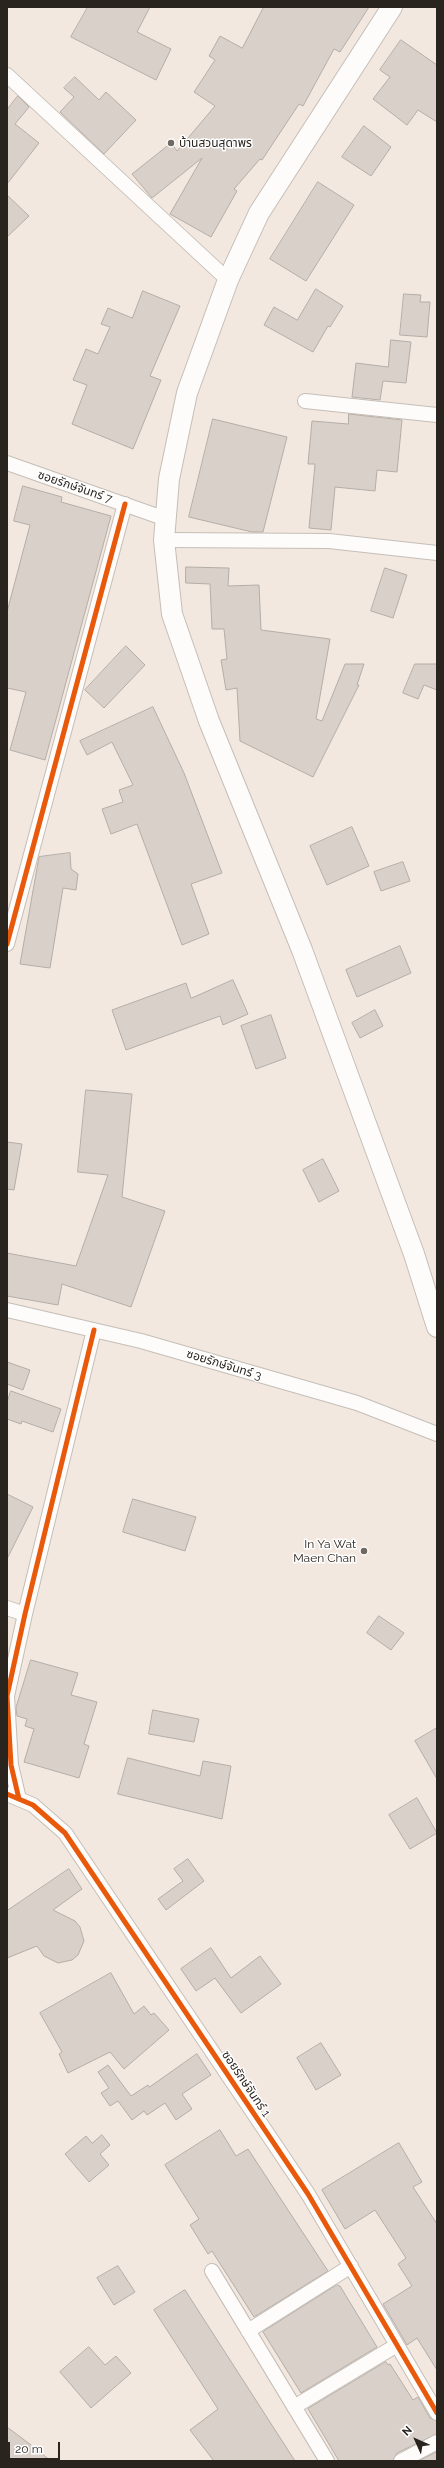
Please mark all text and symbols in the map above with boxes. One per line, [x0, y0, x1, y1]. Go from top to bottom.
place label: บ้านสวนสุดาพร [179, 136, 252, 150]
marker: บ้านสวนสุดาพร [166, 138, 176, 148]
street label: ซอยรักษ์จันทร์ 7 [36, 468, 114, 506]
street label: ซอยรักษ์จันทร์ 3 [185, 1347, 263, 1383]
place label: In Ya Wat Maen Chan [293, 1537, 356, 1565]
marker: In Ya Wat Maen Chan [359, 1546, 369, 1556]
street label: ซอยรักษ์จันทร์ 1 [219, 2048, 273, 2120]
north arrow [396, 2420, 436, 2460]
text: N [400, 2424, 415, 2439]
scale bar [10, 2434, 62, 2460]
text: 20 m [15, 2442, 43, 2456]

